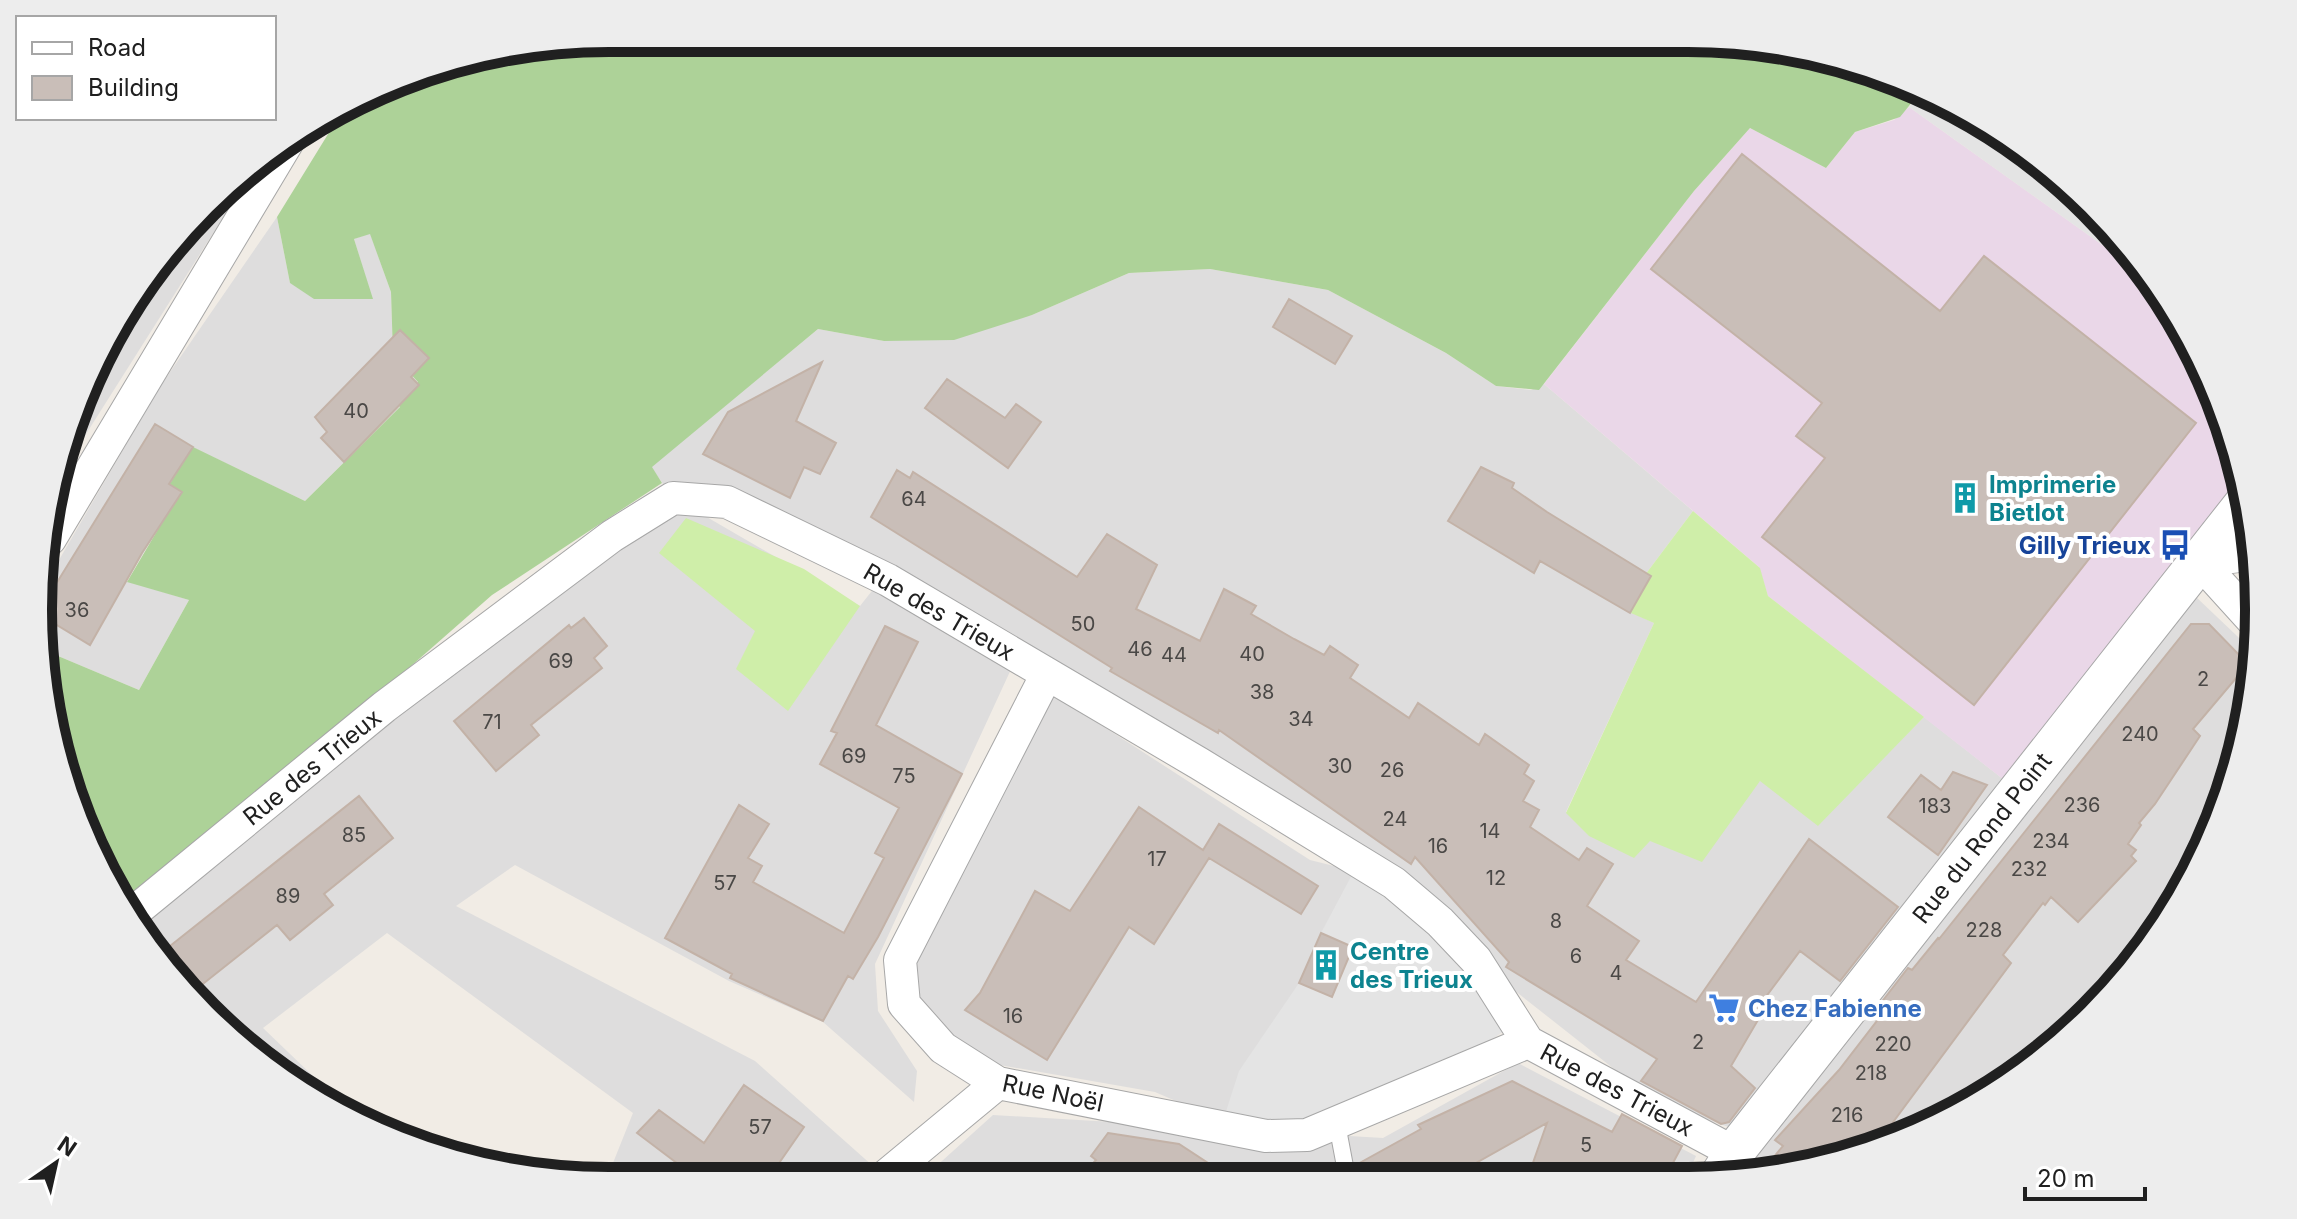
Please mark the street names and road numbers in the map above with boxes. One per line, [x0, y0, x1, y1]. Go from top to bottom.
street label: Rue des Trieux [859, 557, 1019, 667]
street label: Rue des Trieux [237, 703, 387, 831]
street label: Rue du Rond Point [1906, 747, 2058, 929]
street label: Rue des Trieux [1536, 1037, 1698, 1143]
street label: Rue Noël [1000, 1068, 1106, 1118]

